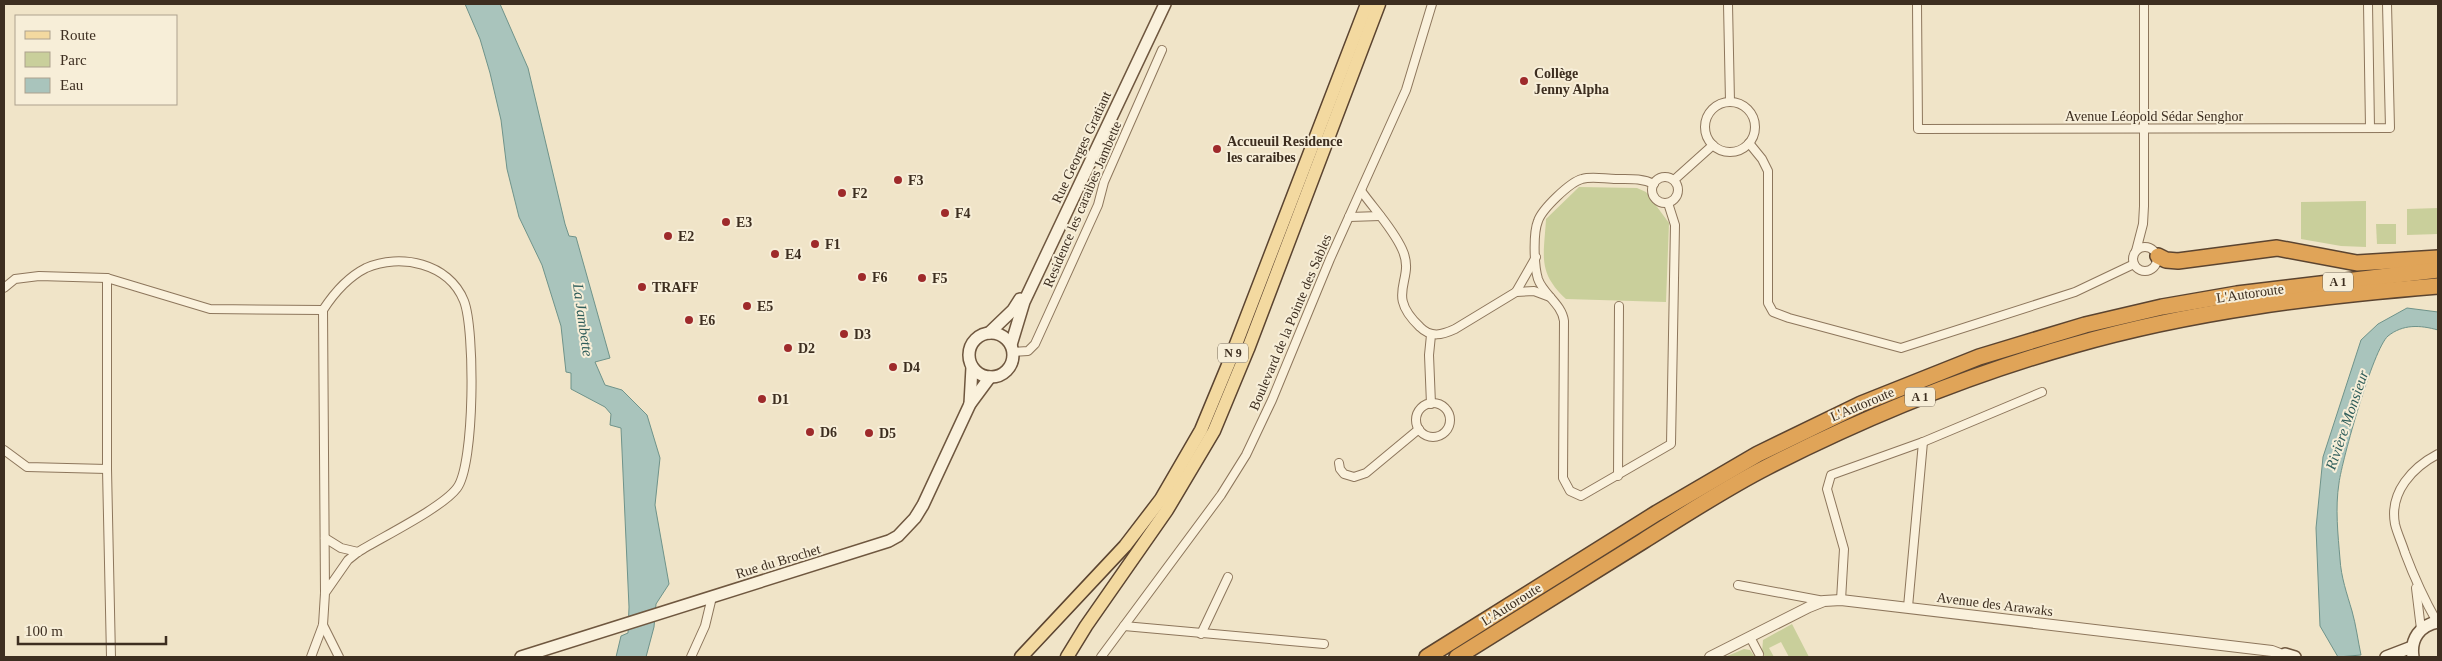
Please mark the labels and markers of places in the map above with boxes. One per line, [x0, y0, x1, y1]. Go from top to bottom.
place label: Collège Jenny Alpha [1534, 66, 1609, 97]
marker: Collège Jenny Alpha [1518, 75, 1530, 87]
place label: Accueuil Residence les caraibes [1227, 134, 1342, 165]
marker: Accueuil Residence les caraibes [1211, 143, 1223, 155]
place label: F3 [908, 173, 924, 188]
marker: F3 [892, 174, 904, 186]
place label: F2 [852, 186, 868, 201]
marker: F2 [836, 187, 848, 199]
place label: F4 [955, 206, 971, 221]
marker: F4 [939, 207, 951, 219]
place label: E3 [736, 215, 752, 230]
marker: E3 [720, 216, 732, 228]
place label: E2 [678, 229, 694, 244]
marker: E2 [662, 230, 674, 242]
place label: F1 [825, 237, 841, 252]
marker: F1 [809, 238, 821, 250]
place label: E4 [785, 247, 801, 262]
marker: E4 [769, 248, 781, 260]
place label: F6 [872, 270, 888, 285]
marker: F6 [856, 271, 868, 283]
place label: F5 [932, 271, 948, 286]
marker: F5 [916, 272, 928, 284]
place label: TRAFF [652, 280, 699, 295]
marker: TRAFF [636, 281, 648, 293]
place label: E5 [757, 299, 773, 314]
marker: E5 [741, 300, 753, 312]
place label: E6 [699, 313, 715, 328]
marker: E6 [683, 314, 695, 326]
place label: D3 [854, 327, 871, 342]
marker: D3 [838, 328, 850, 340]
place label: D2 [798, 341, 815, 356]
marker: D2 [782, 342, 794, 354]
place label: D4 [903, 360, 920, 375]
marker: D4 [887, 361, 899, 373]
place label: D1 [772, 392, 789, 407]
marker: D1 [756, 393, 768, 405]
place label: D6 [820, 425, 837, 440]
marker: D6 [804, 426, 816, 438]
place label: D5 [879, 426, 896, 441]
marker: D5 [863, 427, 875, 439]

